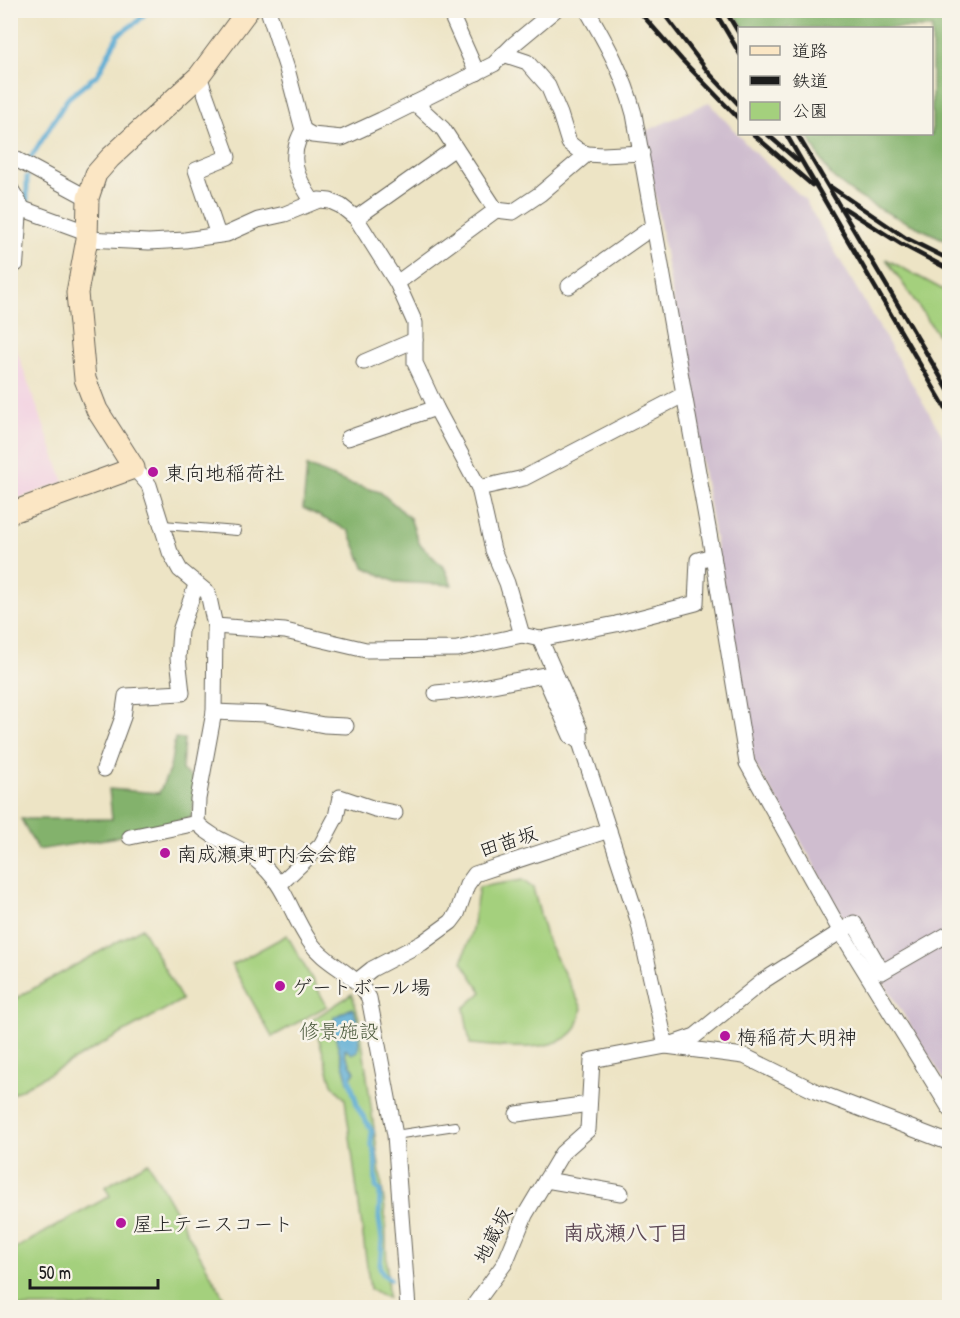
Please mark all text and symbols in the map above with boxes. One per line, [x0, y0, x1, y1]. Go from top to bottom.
legend [738, 27, 933, 135]
text: 道路 [792, 38, 828, 63]
text: 鉄道 [792, 68, 828, 93]
text: 公園 [792, 98, 828, 123]
place label: 東向地稲荷社 [165, 459, 285, 486]
marker: 東向地稲荷社 [146, 465, 160, 479]
street label: 田苗坂 [475, 819, 541, 863]
place label: 南成瀬東町内会会館 [177, 840, 357, 867]
marker: 南成瀬東町内会会館 [158, 846, 172, 860]
place label: ゲートボール場 [292, 973, 431, 1000]
marker: ゲートボール場 [273, 979, 287, 993]
park label: 修景施設 [299, 1017, 379, 1044]
place label: 梅稲荷大明神 [737, 1023, 857, 1050]
marker: 梅稲荷大明神 [718, 1029, 732, 1043]
street label: 地蔵坂 [466, 1202, 518, 1268]
place label: 屋上テニスコート [133, 1210, 293, 1237]
marker: 屋上テニスコート [114, 1216, 128, 1230]
district label: 南成瀬八丁目 [563, 1218, 689, 1247]
scale bar [30, 1252, 158, 1290]
text: 50 m [39, 1260, 71, 1285]

